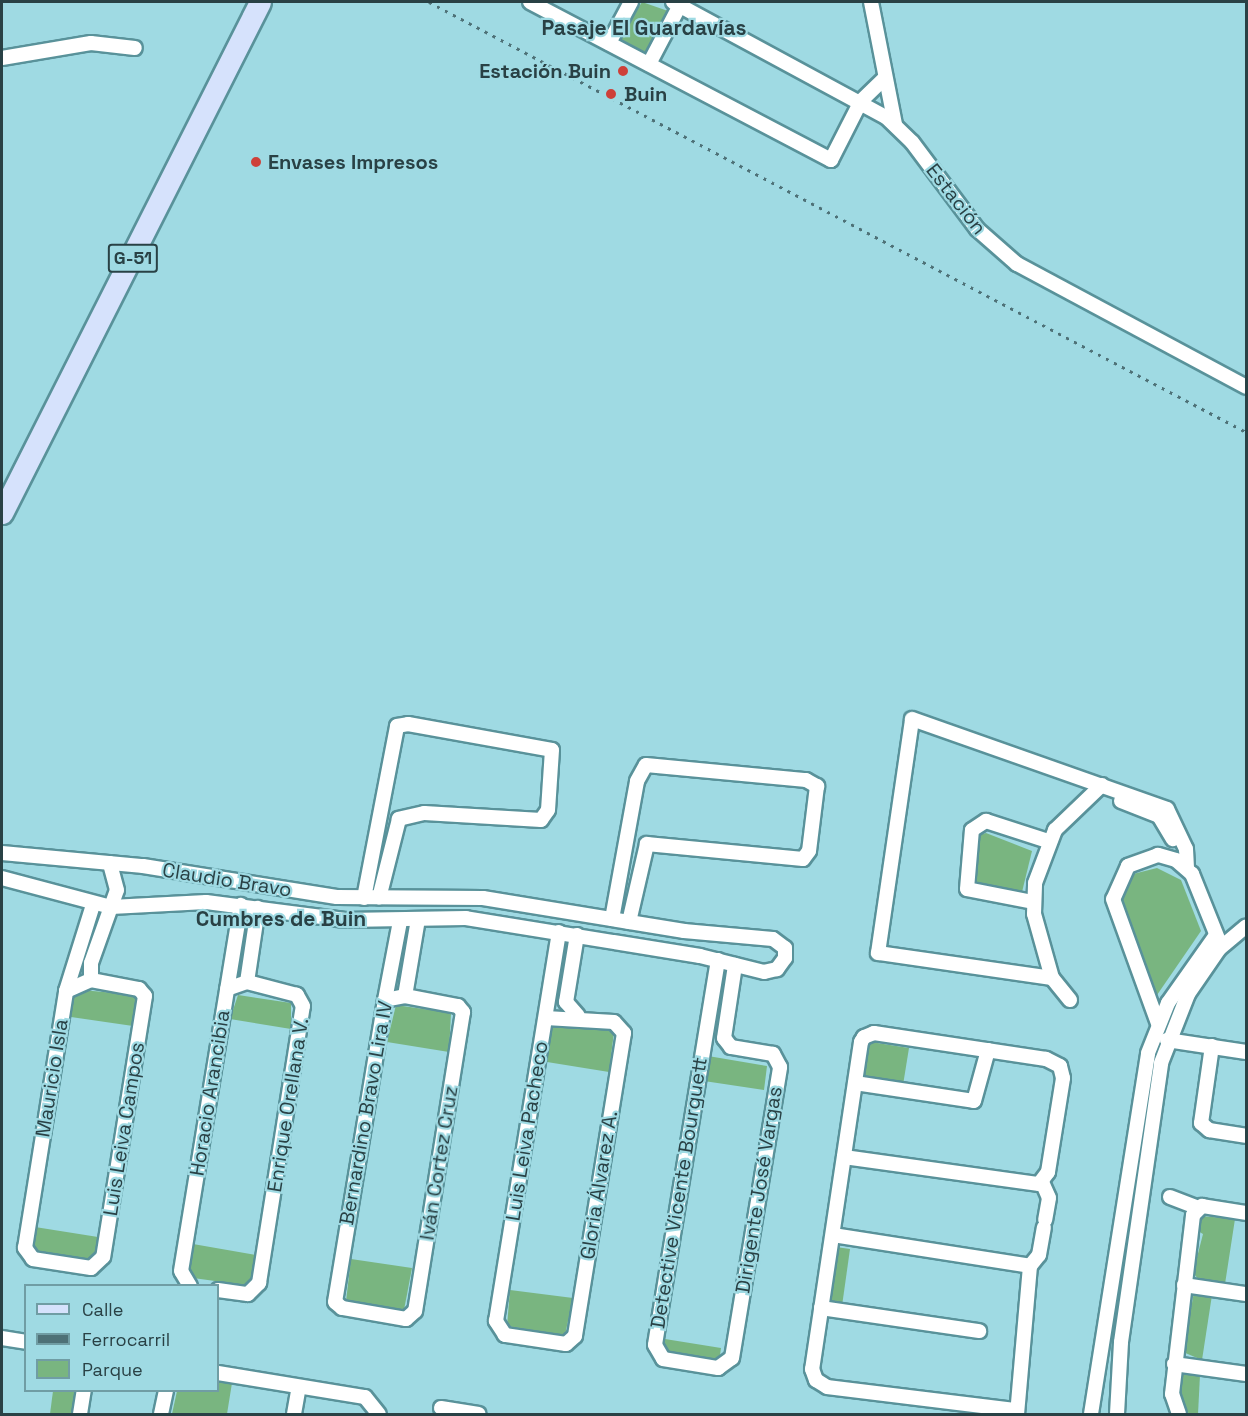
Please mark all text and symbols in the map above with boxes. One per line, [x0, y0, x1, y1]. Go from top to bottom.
district label: Pasaje El Guardavías [541, 15, 747, 41]
place label: Estación Buin [479, 59, 611, 83]
marker: Estación Buin [616, 64, 630, 78]
place label: Buin [624, 82, 667, 106]
marker: Buin [602, 85, 620, 103]
place label: Envases Impresos [268, 150, 438, 174]
marker: Envases Impresos [249, 155, 263, 169]
street label: Estación [921, 159, 991, 239]
road number: G-51 [108, 243, 158, 273]
street label: Claudio Bravo [161, 858, 293, 902]
district label: Cumbres de Buin [196, 906, 366, 932]
street label: Bernardino Bravo Lira IV [334, 999, 398, 1227]
street label: Horacio Arancibia [185, 1008, 235, 1178]
street label: Enrique Orellana V. [262, 1016, 314, 1194]
street label: Mauricio Isla [31, 1017, 73, 1139]
street label: Luis Leiva Pacheco [501, 1039, 553, 1223]
street label: Luis Leiva Campos [98, 1040, 150, 1218]
street label: Detective Vicente Bourguett [646, 1055, 712, 1331]
street label: Iván Cortez Cruz [415, 1084, 463, 1242]
street label: Dirigente José Vargas [731, 1085, 787, 1295]
street label: Gloria Álvarez A. [575, 1109, 623, 1261]
legend [24, 1284, 219, 1392]
text: Calle [82, 1298, 123, 1321]
text: Ferrocarril [82, 1328, 170, 1351]
text: Parque [82, 1358, 143, 1381]

